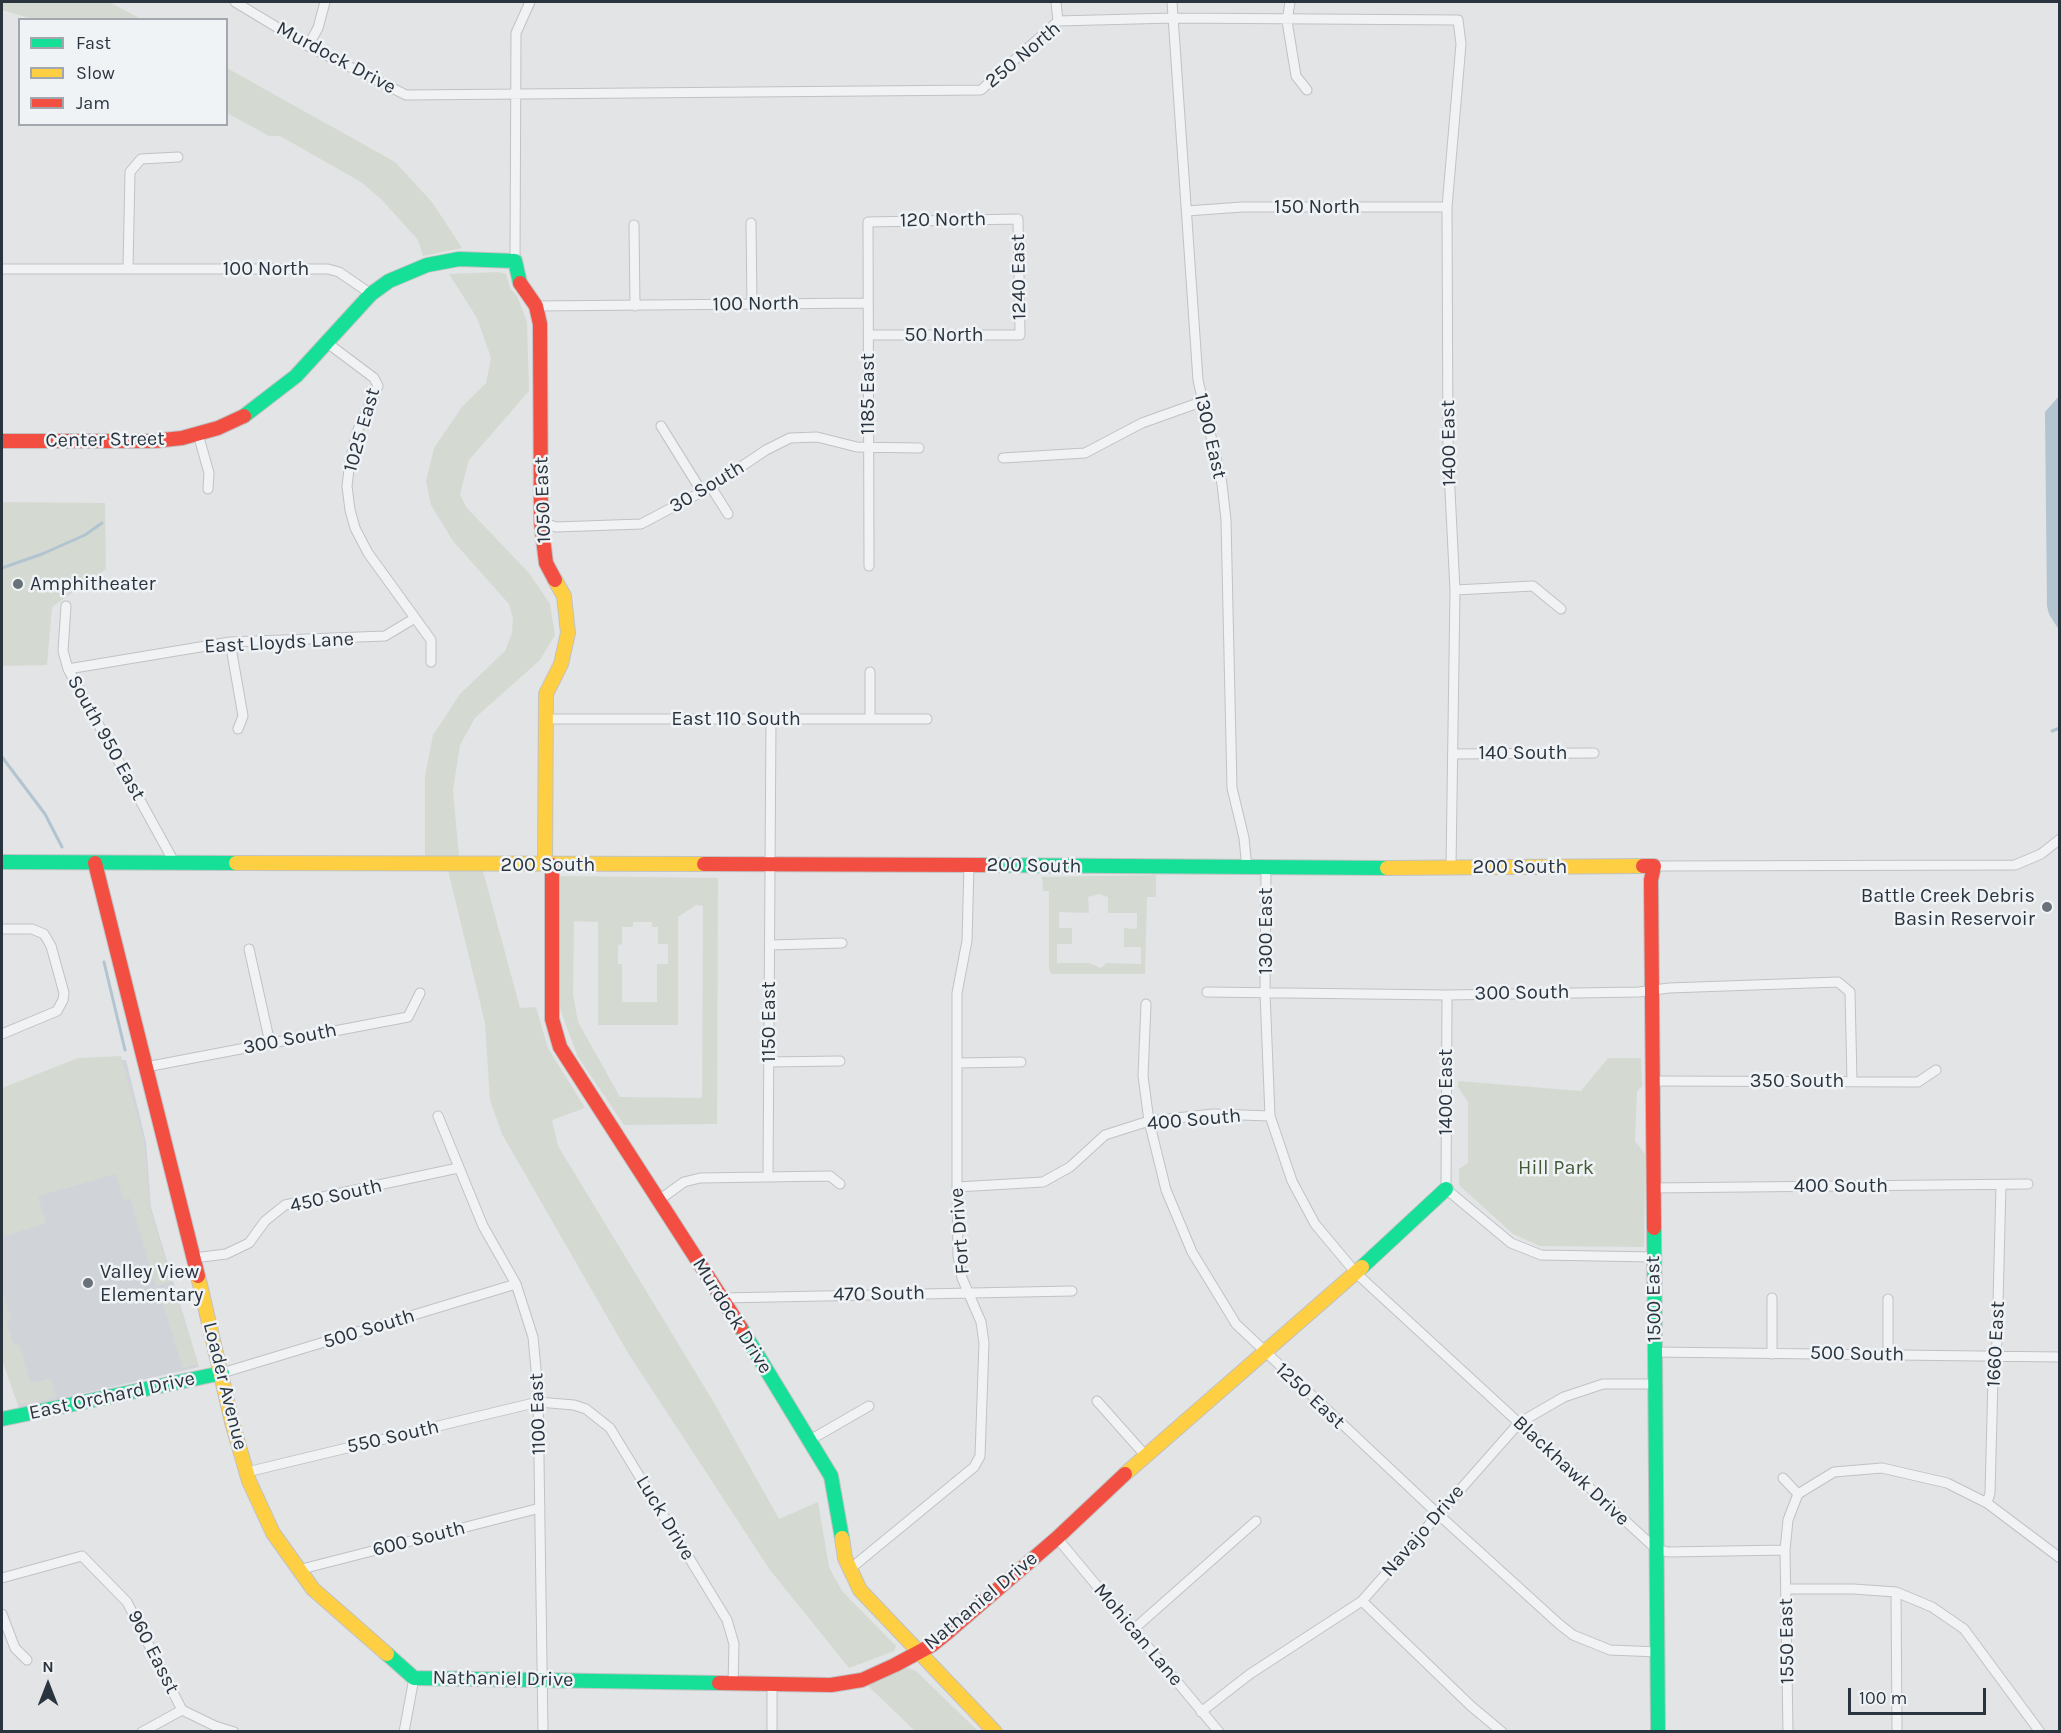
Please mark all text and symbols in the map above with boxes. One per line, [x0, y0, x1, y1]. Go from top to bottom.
street label: Murdock Drive [272, 16, 400, 100]
street label: 250 North [980, 17, 1066, 93]
legend [18, 18, 228, 126]
text: Fast [76, 32, 111, 54]
text: Slow [76, 62, 115, 84]
text: Jam [76, 92, 110, 114]
street label: 150 North [1274, 195, 1360, 219]
street label: 120 North [900, 207, 986, 233]
street label: 1240 East [1006, 234, 1032, 320]
street label: 100 North [223, 257, 309, 281]
street label: 100 North [713, 291, 799, 317]
street label: 50 North [904, 323, 984, 347]
street label: 1185 East [856, 353, 880, 435]
street label: 1025 East [339, 385, 385, 475]
street label: 1300 East [1189, 391, 1231, 481]
street label: 1400 East [1436, 400, 1462, 486]
street label: Center Street [45, 427, 165, 453]
street label: 30 South [665, 455, 749, 519]
street label: 1050 East [529, 456, 557, 544]
place label: Amphitheater [30, 572, 156, 596]
marker: Amphitheater [11, 577, 25, 591]
street label: East Lloyds Lane [203, 627, 355, 659]
street label: South 950 East [62, 671, 150, 805]
street label: East 110 South [671, 707, 801, 731]
street label: 140 South [1478, 741, 1568, 765]
street label: 200 South [501, 853, 595, 877]
street label: 200 South [986, 853, 1082, 879]
street label: 200 South [1473, 855, 1567, 879]
place label: Battle Creek Debris Basin Reservoir [1861, 884, 2035, 931]
street label: 1300 East [1254, 887, 1278, 975]
marker: Battle Creek Debris Basin Reservoir [2040, 900, 2054, 914]
street label: 300 South [1474, 980, 1570, 1006]
street label: 1150 East [757, 981, 781, 1063]
street label: 300 South [241, 1018, 339, 1060]
street label: 1400 East [1434, 1049, 1458, 1135]
street label: 350 South [1750, 1069, 1844, 1093]
street label: 400 South [1146, 1104, 1242, 1136]
park label: Hill Park [1518, 1156, 1594, 1180]
street label: 450 South [288, 1174, 384, 1218]
street label: 400 South [1794, 1174, 1888, 1198]
street label: Fort Drive [945, 1187, 975, 1275]
street label: Murdock Drive [687, 1254, 777, 1378]
street label: 1500 East [1641, 1255, 1667, 1343]
place label: Valley View Elementary [100, 1260, 203, 1307]
marker: Valley View Elementary [81, 1276, 95, 1290]
street label: 470 South [833, 1281, 925, 1307]
street label: 1660 East [1982, 1300, 2010, 1388]
street label: 500 South [320, 1304, 418, 1354]
street label: Loader Avenue [197, 1319, 253, 1453]
street label: 500 South [1810, 1341, 1904, 1367]
street label: 1250 East [1270, 1358, 1350, 1434]
street label: East Orchard Drive [27, 1367, 197, 1425]
street label: 1100 East [525, 1373, 551, 1455]
street label: Blackhawk Drive [1508, 1411, 1634, 1531]
street label: 550 South [345, 1415, 441, 1459]
street label: Luck Drive [630, 1471, 700, 1565]
street label: Navajo Drive [1376, 1480, 1470, 1582]
street label: 600 South [370, 1516, 468, 1562]
street label: Nathaniel Drive [919, 1547, 1043, 1655]
street label: Mohican Lane [1088, 1579, 1188, 1691]
street label: 1550 East [1774, 1598, 1800, 1684]
street label: 960 Easst [122, 1606, 184, 1698]
north arrow [18, 1655, 78, 1715]
text: N [42, 1657, 54, 1676]
street label: Nathaniel Drive [432, 1666, 574, 1692]
scale bar [1851, 1676, 1989, 1714]
text: 100 m [1859, 1687, 1907, 1709]

